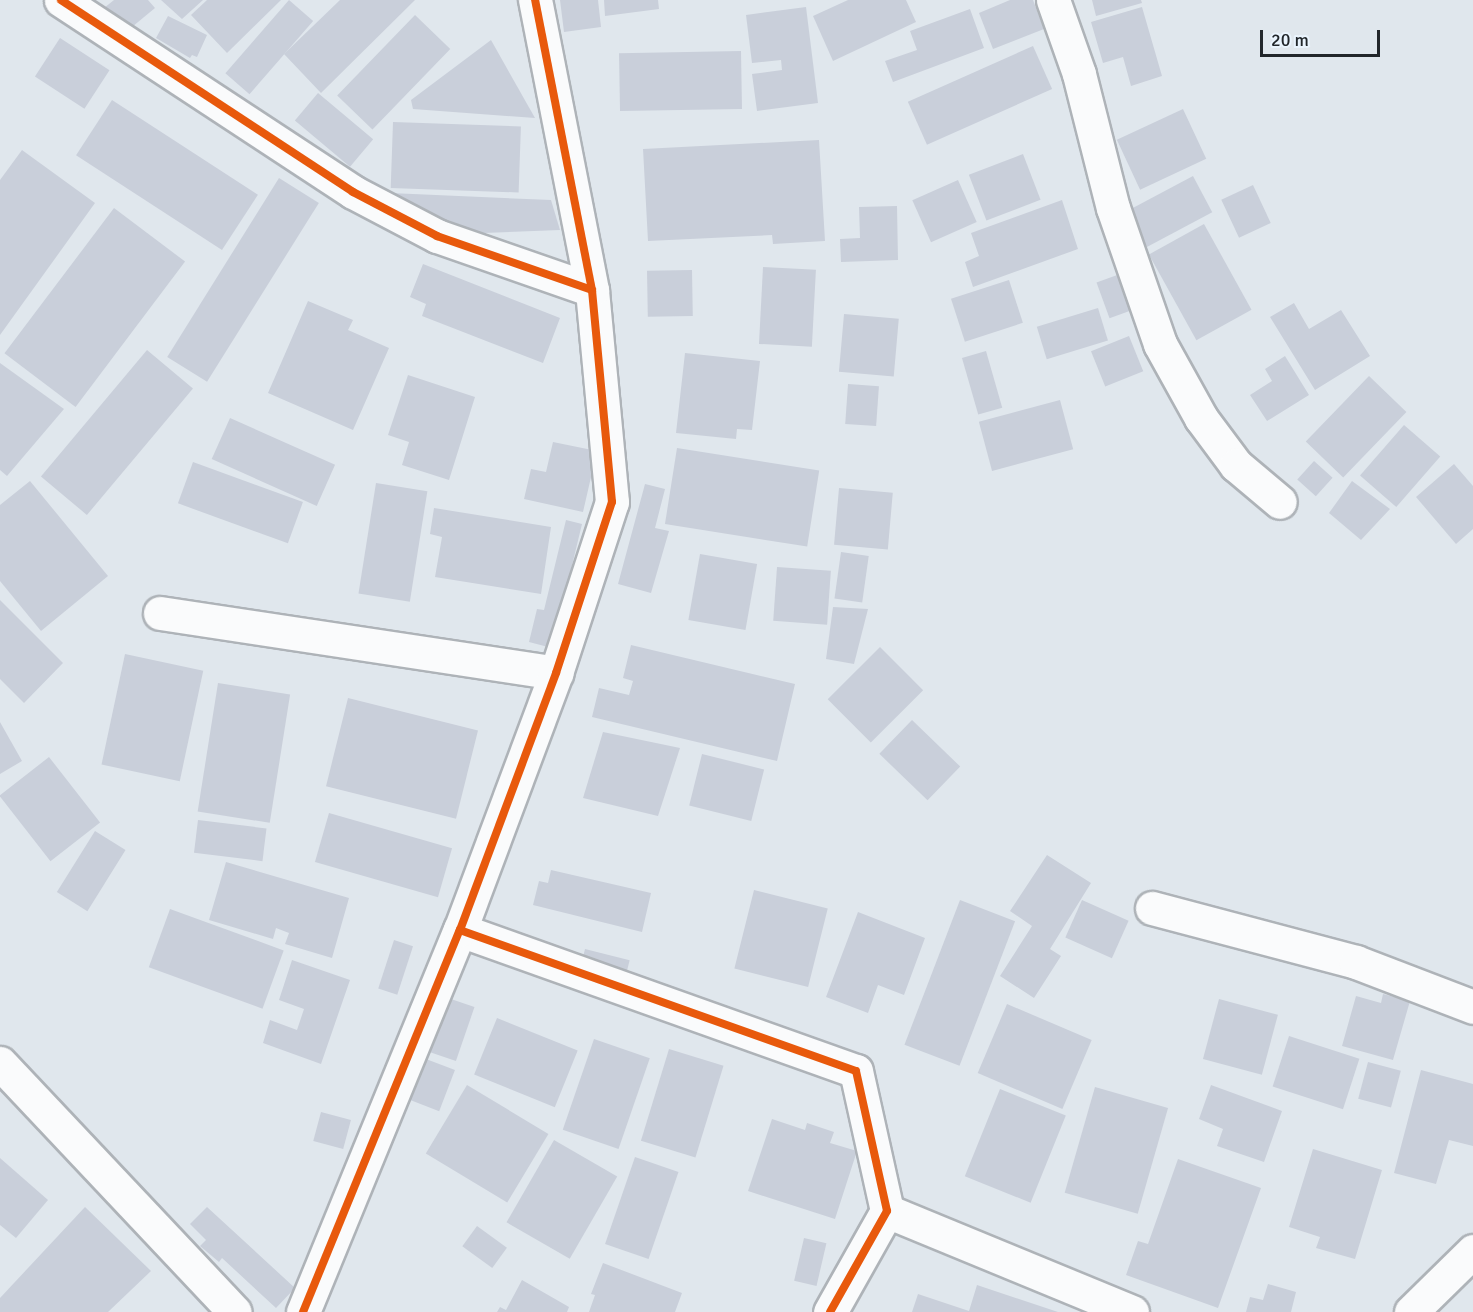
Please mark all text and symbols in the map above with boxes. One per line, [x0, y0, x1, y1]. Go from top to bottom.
scale bar [1263, 18, 1383, 56]
text: 20 m [1271, 29, 1309, 51]

